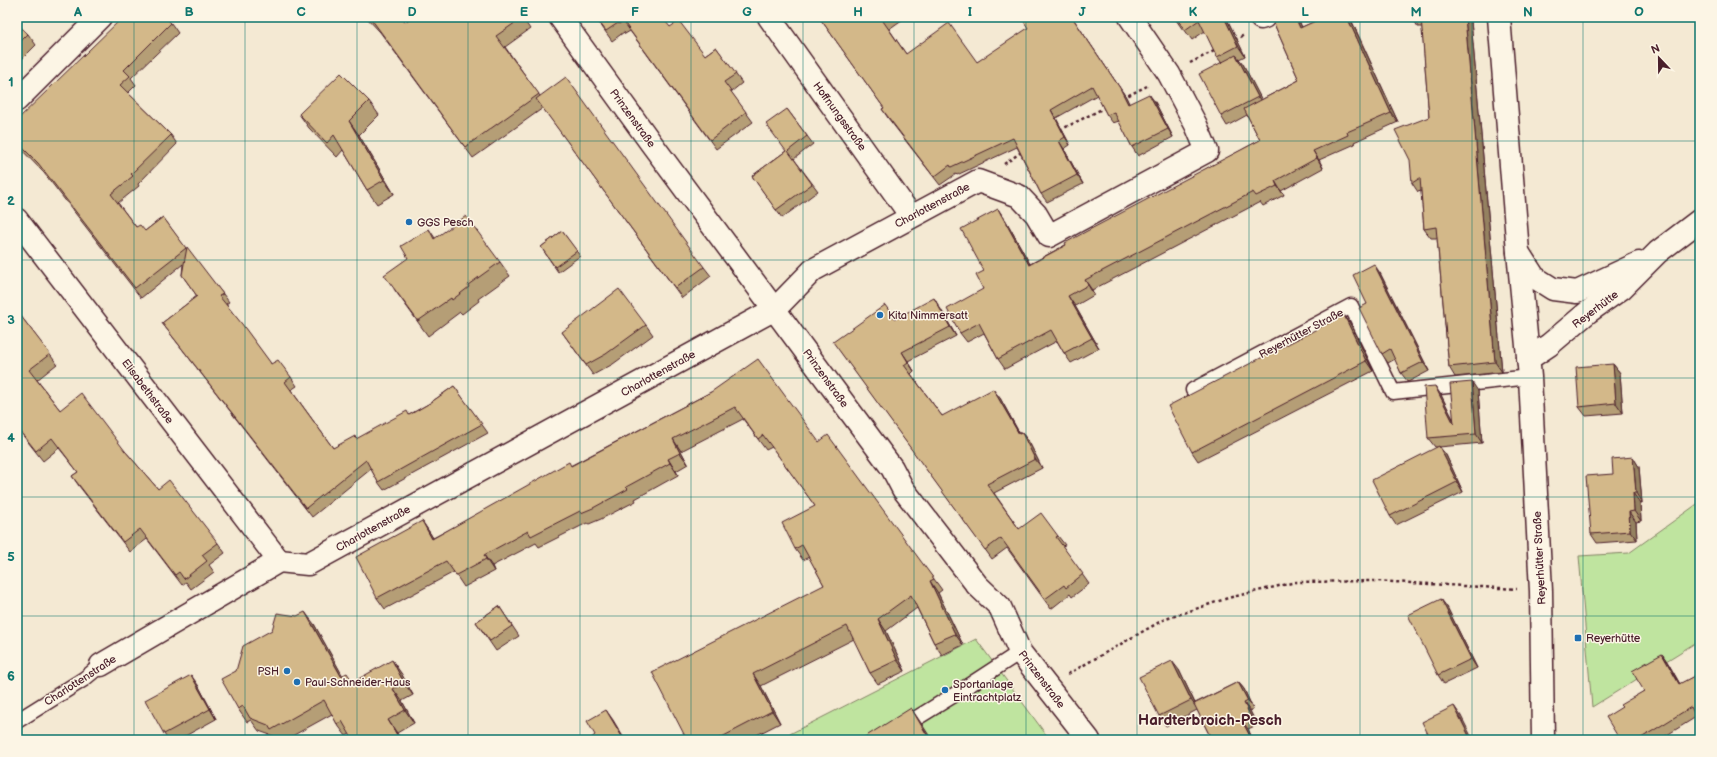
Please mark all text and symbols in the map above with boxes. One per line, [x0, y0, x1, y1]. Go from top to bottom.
text: A [73, 4, 82, 20]
text: B [184, 4, 194, 20]
text: C [296, 4, 306, 20]
text: D [407, 4, 417, 20]
text: E [520, 4, 529, 20]
text: F [631, 4, 639, 20]
text: G [742, 4, 752, 20]
text: H [853, 4, 863, 20]
text: I [968, 4, 972, 20]
text: J [1078, 4, 1086, 20]
text: K [1189, 4, 1198, 20]
text: L [1301, 4, 1309, 20]
text: M [1410, 4, 1422, 20]
text: N [1523, 4, 1533, 20]
text: O [1634, 4, 1644, 20]
north arrow [1639, 38, 1679, 78]
text: N [1649, 42, 1662, 57]
text: 1 [8, 74, 14, 90]
street label: Hoffnungsstraße [810, 79, 869, 154]
street label: Prinzenstraße [607, 87, 658, 150]
street label: Charlottenstraße [892, 180, 972, 231]
text: 2 [7, 193, 15, 209]
place label: GGS Pesch [417, 216, 474, 229]
marker: GGS Pesch [404, 217, 414, 227]
street label: Reyerhütte [1570, 288, 1621, 331]
street label: Reyerhütter Straße [1257, 306, 1346, 361]
place label: Kita Nimmersatt [888, 309, 968, 322]
marker: Kita Nimmersatt [875, 310, 885, 320]
text: 3 [7, 312, 15, 328]
street label: Charlottenstraße [619, 347, 698, 399]
street label: Prinzenstraße [800, 347, 851, 410]
street label: Elisabethstraße [119, 356, 176, 427]
text: 4 [7, 430, 15, 446]
street label: Charlottenstraße [334, 502, 413, 554]
street label: Reyerhütter Straße [1531, 510, 1548, 605]
text: 5 [7, 549, 15, 565]
place label: Reyerhütte [1586, 632, 1641, 645]
marker: Reyerhütte [1573, 633, 1583, 643]
street label: Prinzenstraße [1016, 648, 1068, 711]
street label: Charlottenstraße [42, 652, 119, 709]
place label: PSH [257, 665, 279, 678]
marker: PSH [282, 666, 292, 676]
text: 6 [7, 668, 15, 684]
place label: Paul-Schneider-Haus [305, 676, 411, 689]
marker: Paul-Schneider-Haus [292, 677, 302, 687]
place label: Sportanlage Eintrachtplatz [953, 678, 1022, 704]
marker: Sportanlage Eintrachtplatz [940, 685, 950, 695]
district label: Hardterbroich-Pesch [1138, 711, 1282, 730]

